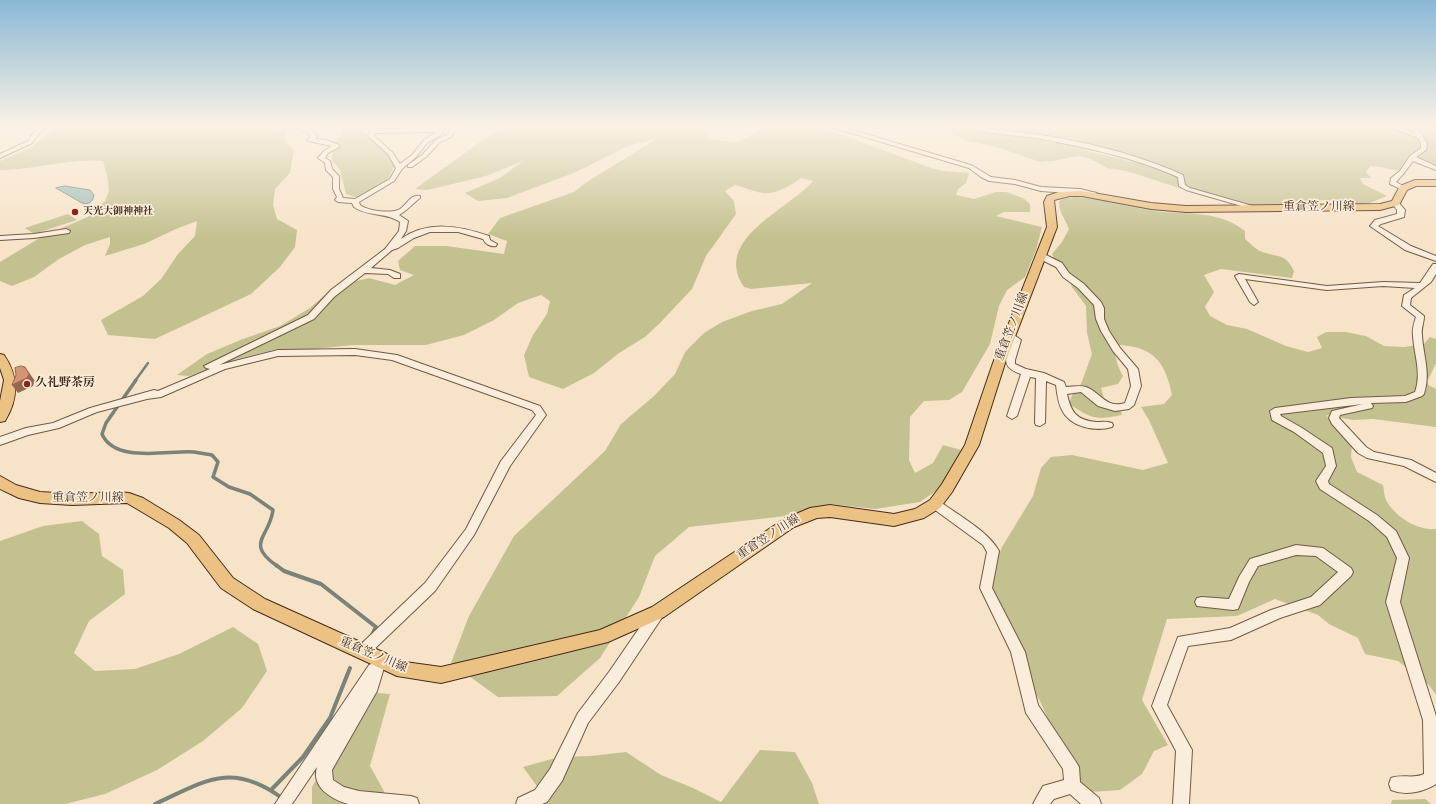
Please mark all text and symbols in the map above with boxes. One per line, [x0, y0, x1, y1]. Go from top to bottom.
street label: 重倉笠ノ川線 [1283, 201, 1355, 215]
place label: 天光大御神神社 [83, 206, 153, 218]
marker: 天光大御神神社 [70, 207, 80, 217]
street label: 重倉笠ノ川線 [993, 291, 1033, 363]
place label: 久礼野茶房 [35, 377, 95, 391]
marker: 久礼野茶房 [22, 379, 32, 389]
street label: 重倉笠ノ川線 [52, 492, 124, 506]
street label: 重倉笠ノ川線 [735, 512, 803, 564]
street label: 重倉笠ノ川線 [337, 635, 409, 677]

